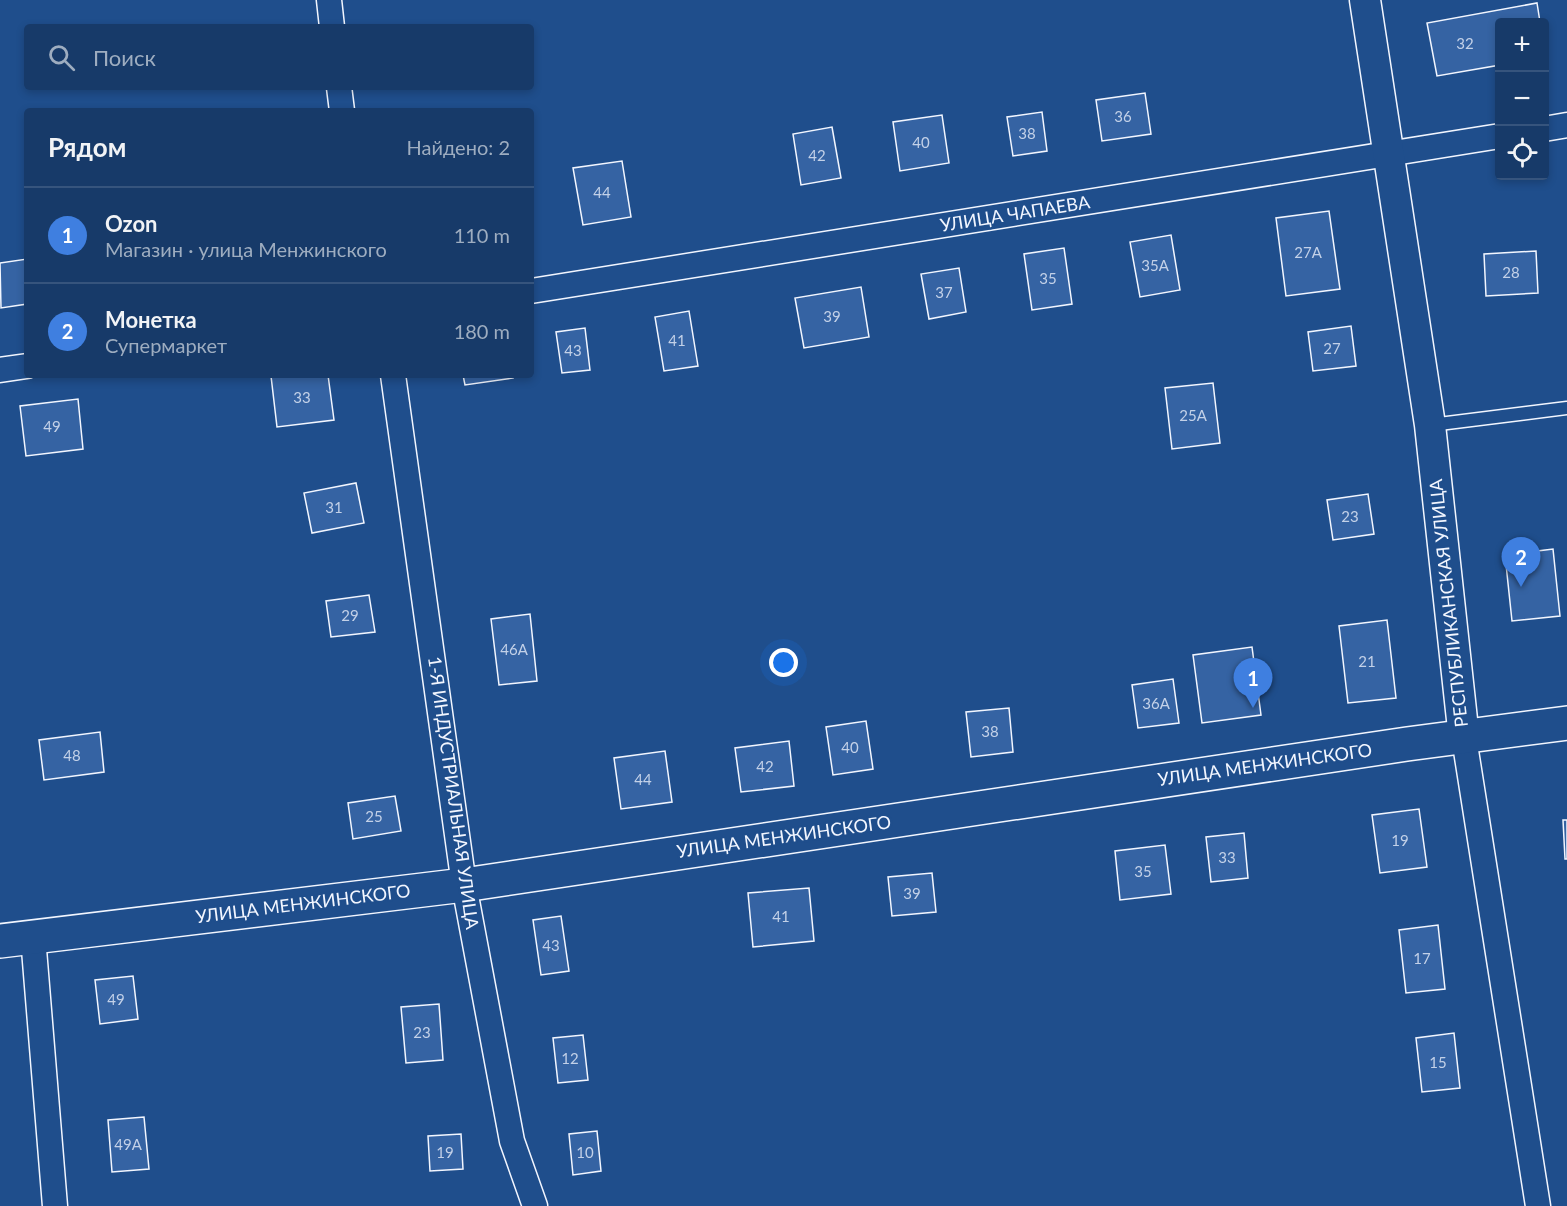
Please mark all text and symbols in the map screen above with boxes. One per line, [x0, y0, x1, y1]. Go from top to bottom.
map controls [1495, 18, 1549, 180]
button: + [1495, 18, 1549, 72]
search box [24, 24, 534, 90]
house number: 32 [1456, 34, 1474, 52]
icon: search [45, 41, 78, 74]
text: Поиск [93, 44, 156, 71]
button: − [1495, 72, 1549, 126]
house number: 36 [1114, 107, 1132, 125]
house number: 38 [1018, 124, 1036, 142]
button: locate [1495, 126, 1549, 180]
text: Рядом [48, 131, 126, 163]
house number: 40 [912, 133, 930, 151]
text: Найдено: 2 [407, 135, 510, 159]
house number: 42 [808, 146, 826, 164]
house number: 44 [593, 183, 611, 201]
street label: УЛИЦА ЧАПАЕВА [938, 190, 1092, 236]
text: Ozon [105, 210, 158, 237]
text: 1 [62, 223, 73, 247]
text: 110 m [454, 223, 510, 247]
text: Магазин · улица Менжинского [105, 237, 387, 261]
house number: 27А [1294, 243, 1323, 261]
house number: 35А [1141, 256, 1170, 274]
house number: 28 [1502, 263, 1520, 281]
house number: 35 [1039, 269, 1057, 287]
house number: 37 [935, 283, 953, 301]
text: Монетка [105, 306, 197, 333]
house number: 39 [823, 307, 841, 325]
text: 2 [62, 319, 73, 343]
text: 180 m [454, 319, 510, 343]
house number: 41 [668, 331, 686, 349]
text: Супермаркет [105, 333, 227, 357]
house number: 27 [1323, 339, 1341, 357]
house number: 43 [564, 341, 582, 359]
house number: 33 [293, 388, 311, 406]
house number: 25А [1179, 406, 1208, 424]
house number: 49 [43, 417, 61, 435]
street label: РЕСПУБЛИКАНСКАЯ УЛИЦА [1424, 477, 1472, 728]
house number: 31 [325, 498, 343, 516]
house number: 23 [1341, 507, 1359, 525]
pin: 2 [1502, 538, 1540, 587]
house number: 29 [341, 606, 359, 624]
house number: 46А [500, 640, 529, 658]
your location [769, 648, 798, 677]
house number: 21 [1358, 652, 1376, 670]
street label: 1-Я ИНДУСТРИАЛЬНАЯ УЛИЦА [424, 655, 484, 931]
pin: 1 [1234, 658, 1272, 708]
house number: 36А [1142, 694, 1171, 712]
house number: 38 [981, 722, 999, 740]
house number: 40 [841, 738, 859, 756]
street label: УЛИЦА МЕНЖИНСКОГО [1156, 738, 1373, 790]
house number: 48 [63, 746, 81, 764]
house number: 42 [756, 757, 774, 775]
house number: 44 [634, 770, 652, 788]
house number: 25 [365, 807, 383, 825]
street label: УЛИЦА МЕНЖИНСКОГО [675, 810, 892, 862]
house number: 19 [1391, 831, 1409, 849]
house number: 33 [1218, 848, 1236, 866]
house number: 35 [1134, 862, 1152, 880]
street label: УЛИЦА МЕНЖИНСКОГО [194, 879, 412, 927]
house number: 39 [903, 884, 921, 902]
house number: 41 [772, 907, 790, 925]
house number: 43 [542, 936, 560, 954]
house number: 17 [1413, 949, 1431, 967]
house number: 49 [107, 990, 125, 1008]
house number: 23 [413, 1023, 431, 1041]
house number: 12 [561, 1049, 579, 1067]
house number: 15 [1429, 1053, 1447, 1071]
house number: 49А [114, 1135, 143, 1153]
house number: 19 [436, 1143, 454, 1161]
house number: 10 [576, 1143, 594, 1161]

